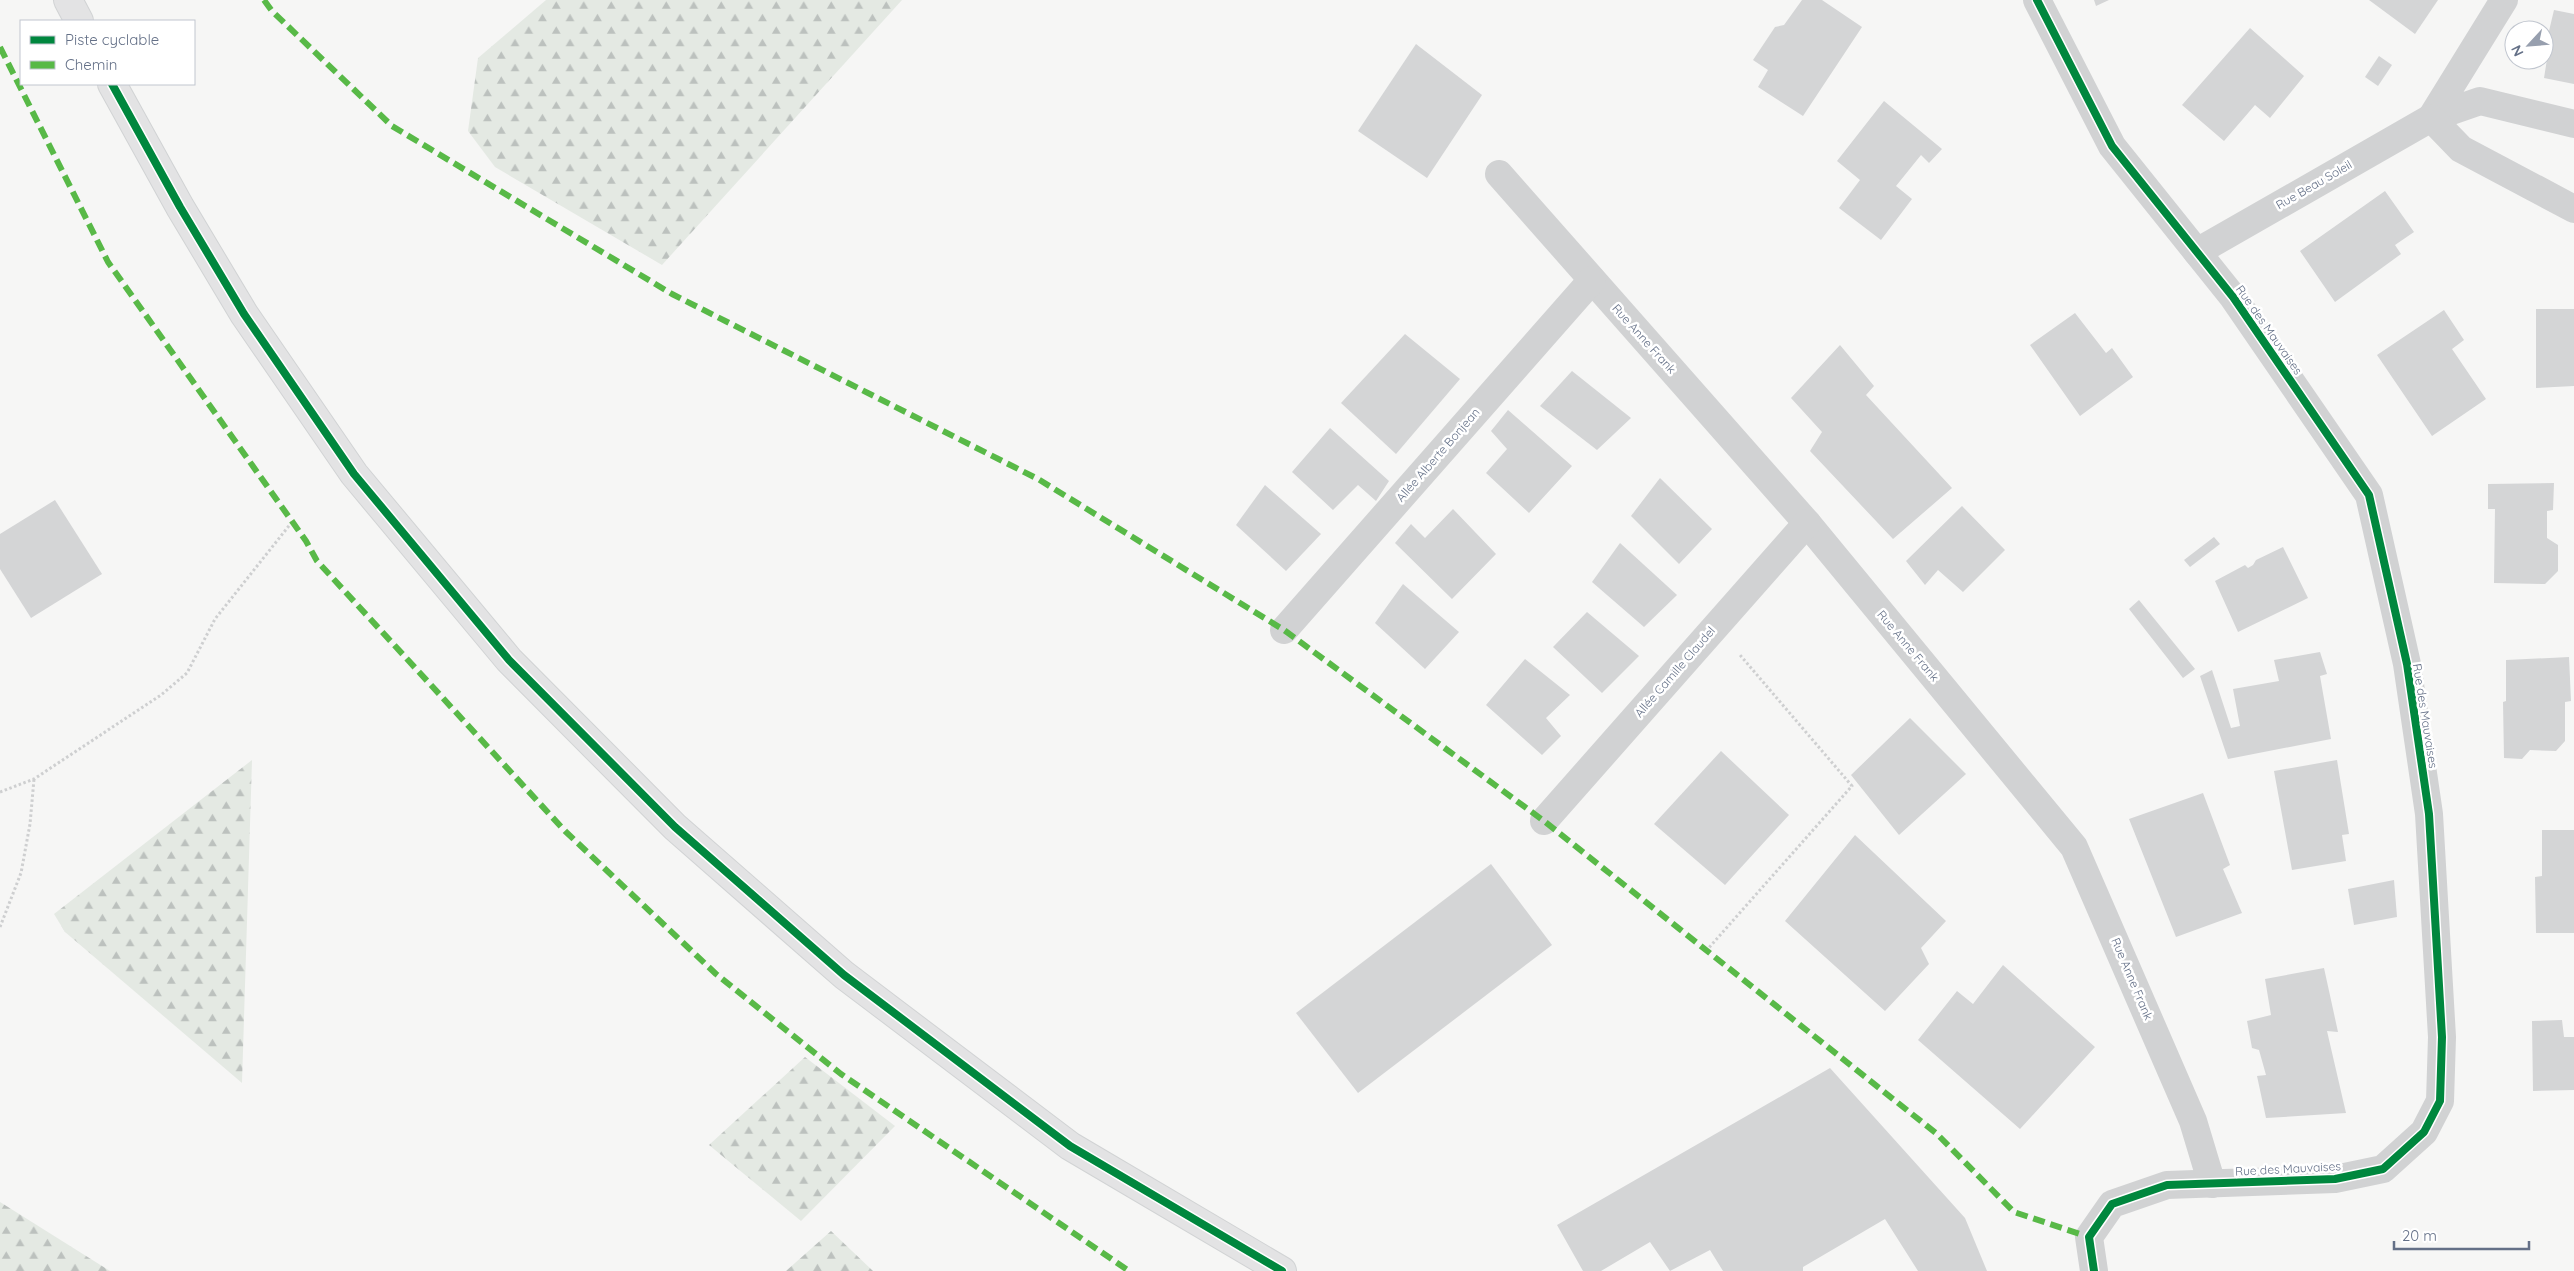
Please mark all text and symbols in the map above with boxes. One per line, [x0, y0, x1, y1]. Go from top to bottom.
legend [20, 20, 195, 85]
north arrow [2504, 20, 2554, 70]
text: Piste cyclable [65, 30, 159, 49]
text: N [2507, 42, 2528, 59]
text: Chemin [65, 55, 117, 74]
street label: Rue Beau Soleil [2273, 157, 2354, 212]
street label: Rue des Mauvaises [2233, 282, 2306, 378]
street label: Rue Anne Frank [1609, 301, 1679, 376]
street label: Allée Alberte Bonjean [1393, 405, 1482, 505]
street label: Rue Anne Frank [1874, 607, 1943, 684]
street label: Allée Camille Claudel [1631, 623, 1718, 720]
street label: Rue des Mauvaises [2410, 662, 2441, 770]
street label: Rue Anne Frank [2108, 935, 2157, 1022]
street label: Rue des Mauvaises [2235, 1158, 2342, 1179]
scale bar [2394, 1218, 2529, 1250]
text: 20 m [2402, 1226, 2437, 1245]

